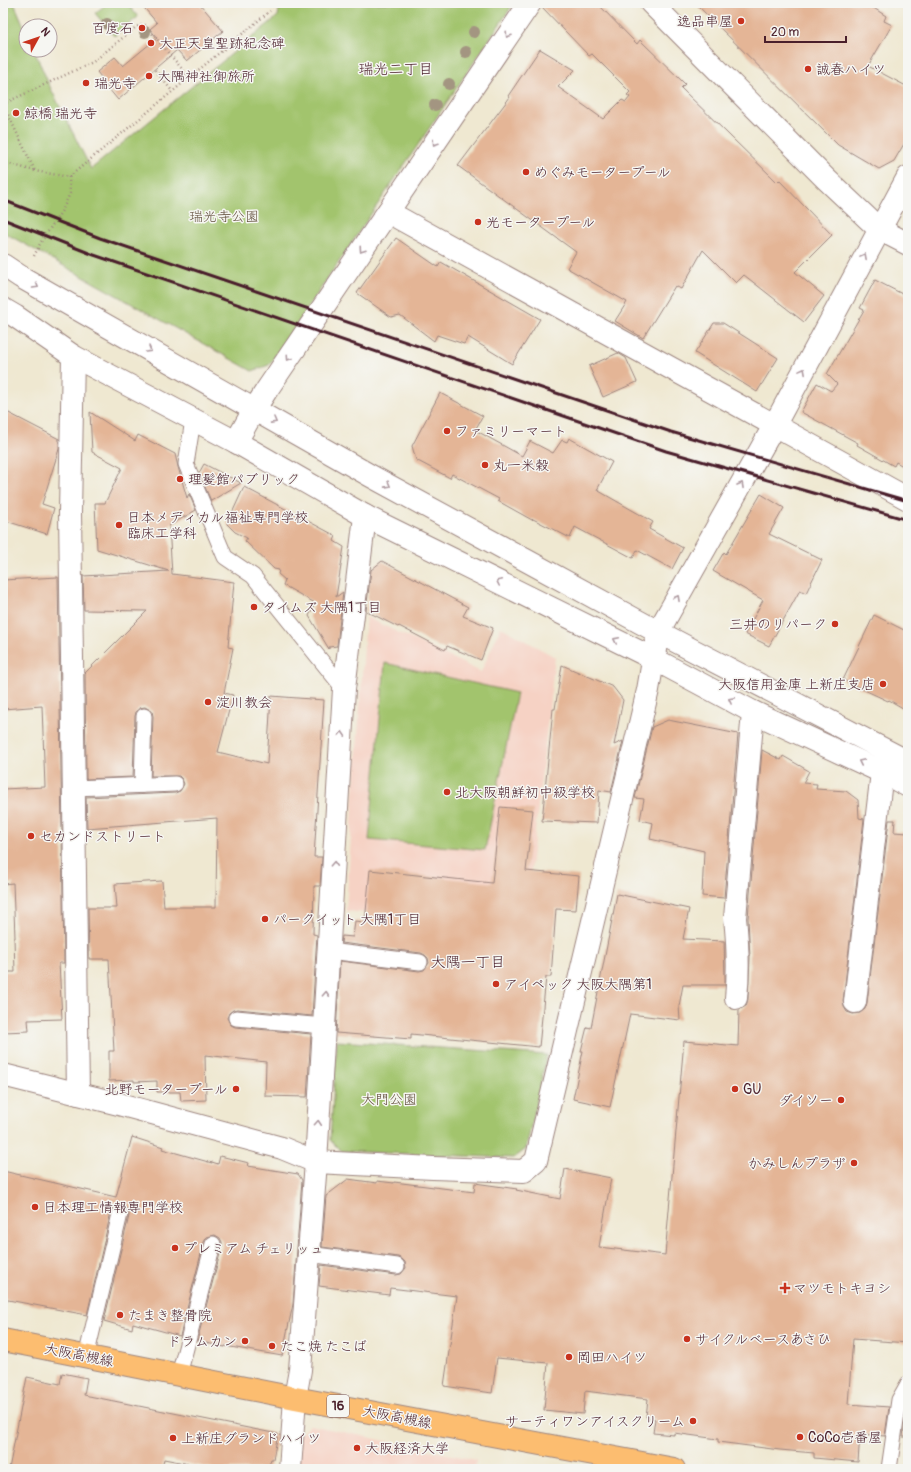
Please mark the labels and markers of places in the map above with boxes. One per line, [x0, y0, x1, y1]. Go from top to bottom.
place label: 逸品串屋 [677, 13, 733, 30]
marker: 逸品串屋 [736, 16, 746, 26]
place label: 百度石 [92, 20, 134, 37]
marker: 百度石 [137, 23, 147, 33]
place label: 大正天皇聖跡紀念碑 [159, 35, 285, 52]
marker: 大正天皇聖跡紀念碑 [146, 38, 156, 48]
place label: 誠春ハイツ [816, 61, 886, 78]
marker: 誠春ハイツ [803, 64, 813, 74]
place label: 大隅神社御旅所 [157, 68, 255, 85]
marker: 大隅神社御旅所 [144, 71, 154, 81]
place label: 瑞光寺 [94, 75, 136, 92]
marker: 瑞光寺 [81, 78, 91, 88]
place label: 鯨橋 瑞光寺 [24, 105, 97, 122]
marker: 鯨橋 瑞光寺 [11, 108, 21, 118]
place label: めぐみモータープール [534, 164, 671, 181]
marker: めぐみモータープール [521, 167, 531, 177]
place label: 光モータープール [486, 214, 595, 231]
marker: 光モータープール [473, 217, 483, 227]
place label: ファミリーマート [455, 423, 567, 440]
marker: ファミリーマート [442, 426, 452, 436]
place label: 丸一米穀 [493, 457, 549, 474]
marker: 丸一米穀 [480, 460, 490, 470]
place label: 理髪館パブリック [188, 471, 300, 488]
marker: 理髪館パブリック [175, 474, 185, 484]
place label: 日本メディカル福祉専門学校 臨床工学科 [127, 509, 308, 542]
marker: 日本メディカル福祉専門学校 臨床工学科 [114, 520, 124, 530]
place label: タイムズ 大隅1丁目 [262, 599, 381, 616]
marker: タイムズ 大隅1丁目 [249, 602, 259, 612]
place label: 三井のリパーク [729, 616, 827, 633]
marker: 三井のリパーク [830, 619, 840, 629]
place label: 大阪信用金庫 上新庄支店 [718, 676, 875, 693]
marker: 大阪信用金庫 上新庄支店 [878, 679, 888, 689]
place label: 淀川教会 [216, 694, 272, 711]
marker: 淀川教会 [203, 697, 213, 707]
place label: 北大阪朝鮮初中級学校 [455, 784, 595, 801]
marker: 北大阪朝鮮初中級学校 [442, 787, 452, 797]
place label: セカンドストリート [39, 828, 166, 845]
marker: セカンドストリート [26, 831, 36, 841]
place label: パークイット 大隅1丁目 [273, 911, 421, 928]
marker: パークイット 大隅1丁目 [260, 914, 270, 924]
place label: アイペック 大阪大隅第1 [504, 976, 652, 993]
marker: アイペック 大阪大隅第1 [491, 979, 501, 989]
place label: 北野モータープール [105, 1081, 228, 1098]
place label: GU [743, 1081, 762, 1098]
marker: 北野モータープール [231, 1084, 241, 1094]
marker: GU [730, 1084, 740, 1094]
place label: ダイソー [778, 1092, 833, 1109]
marker: ダイソー [836, 1095, 846, 1105]
place label: かみしんプラザ [748, 1155, 846, 1172]
marker: かみしんプラザ [849, 1158, 859, 1168]
place label: 日本理工情報専門学校 [43, 1199, 183, 1216]
marker: 日本理工情報専門学校 [30, 1202, 40, 1212]
place label: プレミアム チェリッュ [183, 1240, 324, 1257]
marker: プレミアム チェリッュ [170, 1243, 180, 1253]
place label: マツモトキヨシ [793, 1280, 891, 1297]
marker: マツモトキヨシ [780, 1283, 790, 1293]
place label: たまき整骨院 [128, 1307, 212, 1324]
marker: たまき整骨院 [115, 1310, 125, 1320]
place label: サイクルベースあさひ [695, 1331, 831, 1348]
place label: ドラムカン [167, 1333, 237, 1350]
marker: サイクルベースあさひ [682, 1334, 692, 1344]
marker: ドラムカン [240, 1336, 250, 1346]
place label: たこ焼 たこば [280, 1338, 367, 1355]
marker: たこ焼 たこば [267, 1341, 277, 1351]
place label: 岡田ハイツ [577, 1349, 647, 1366]
marker: 岡田ハイツ [564, 1352, 574, 1362]
place label: サーティワンアイスクリーム [505, 1413, 685, 1430]
marker: サーティワンアイスクリーム [688, 1416, 698, 1426]
place label: CoCo壱番屋 [808, 1429, 882, 1446]
place label: 上新庄グランドハイツ [181, 1430, 321, 1447]
marker: CoCo壱番屋 [795, 1432, 805, 1442]
marker: 上新庄グランドハイツ [168, 1433, 178, 1443]
place label: 大阪経済大学 [365, 1440, 449, 1457]
marker: 大阪経済大学 [352, 1443, 362, 1453]

